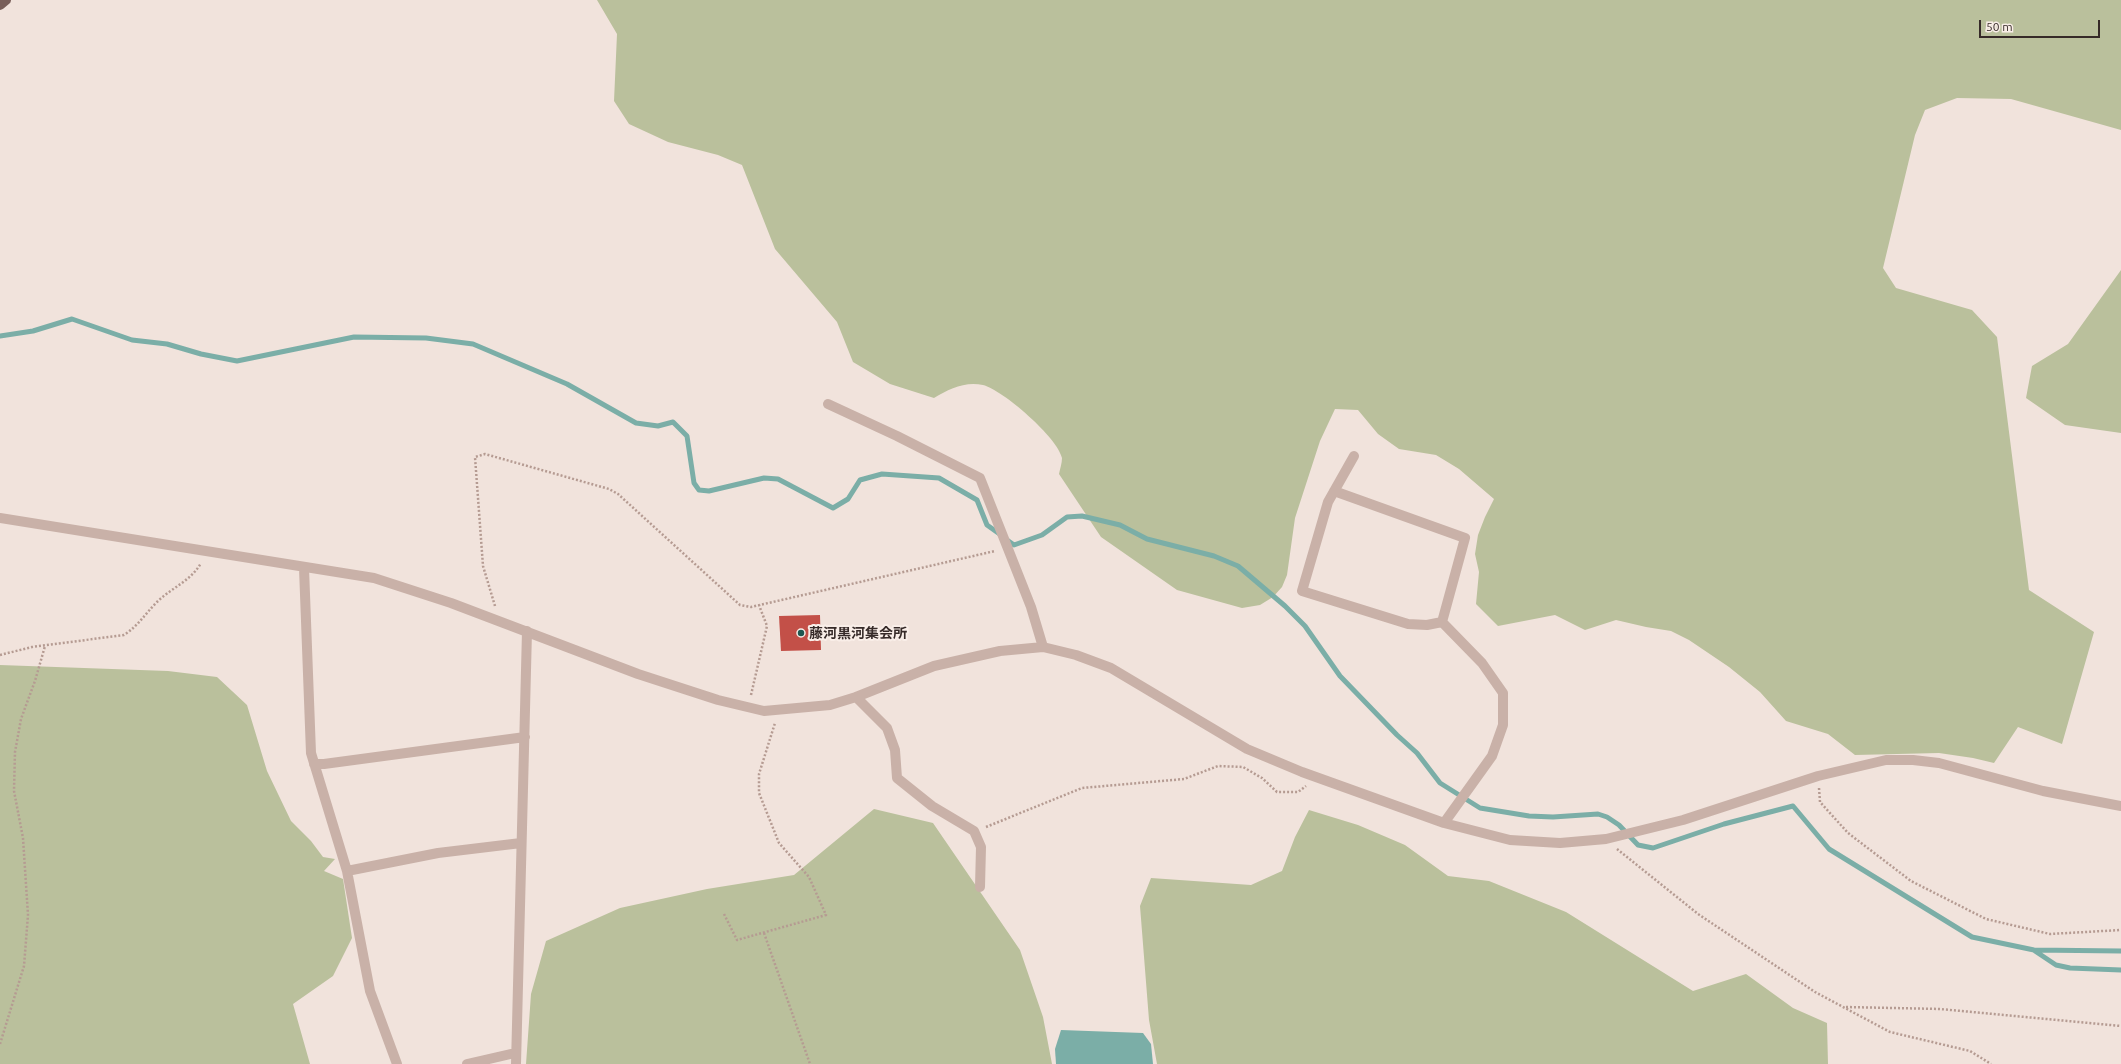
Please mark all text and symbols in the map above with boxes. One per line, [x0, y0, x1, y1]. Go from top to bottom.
scale bar [1981, 12, 2102, 38]
text: 50 m [1986, 20, 2013, 33]
place label: 藤河黒河集会所 [809, 625, 907, 641]
marker: 藤河黒河集会所 [796, 628, 806, 638]

